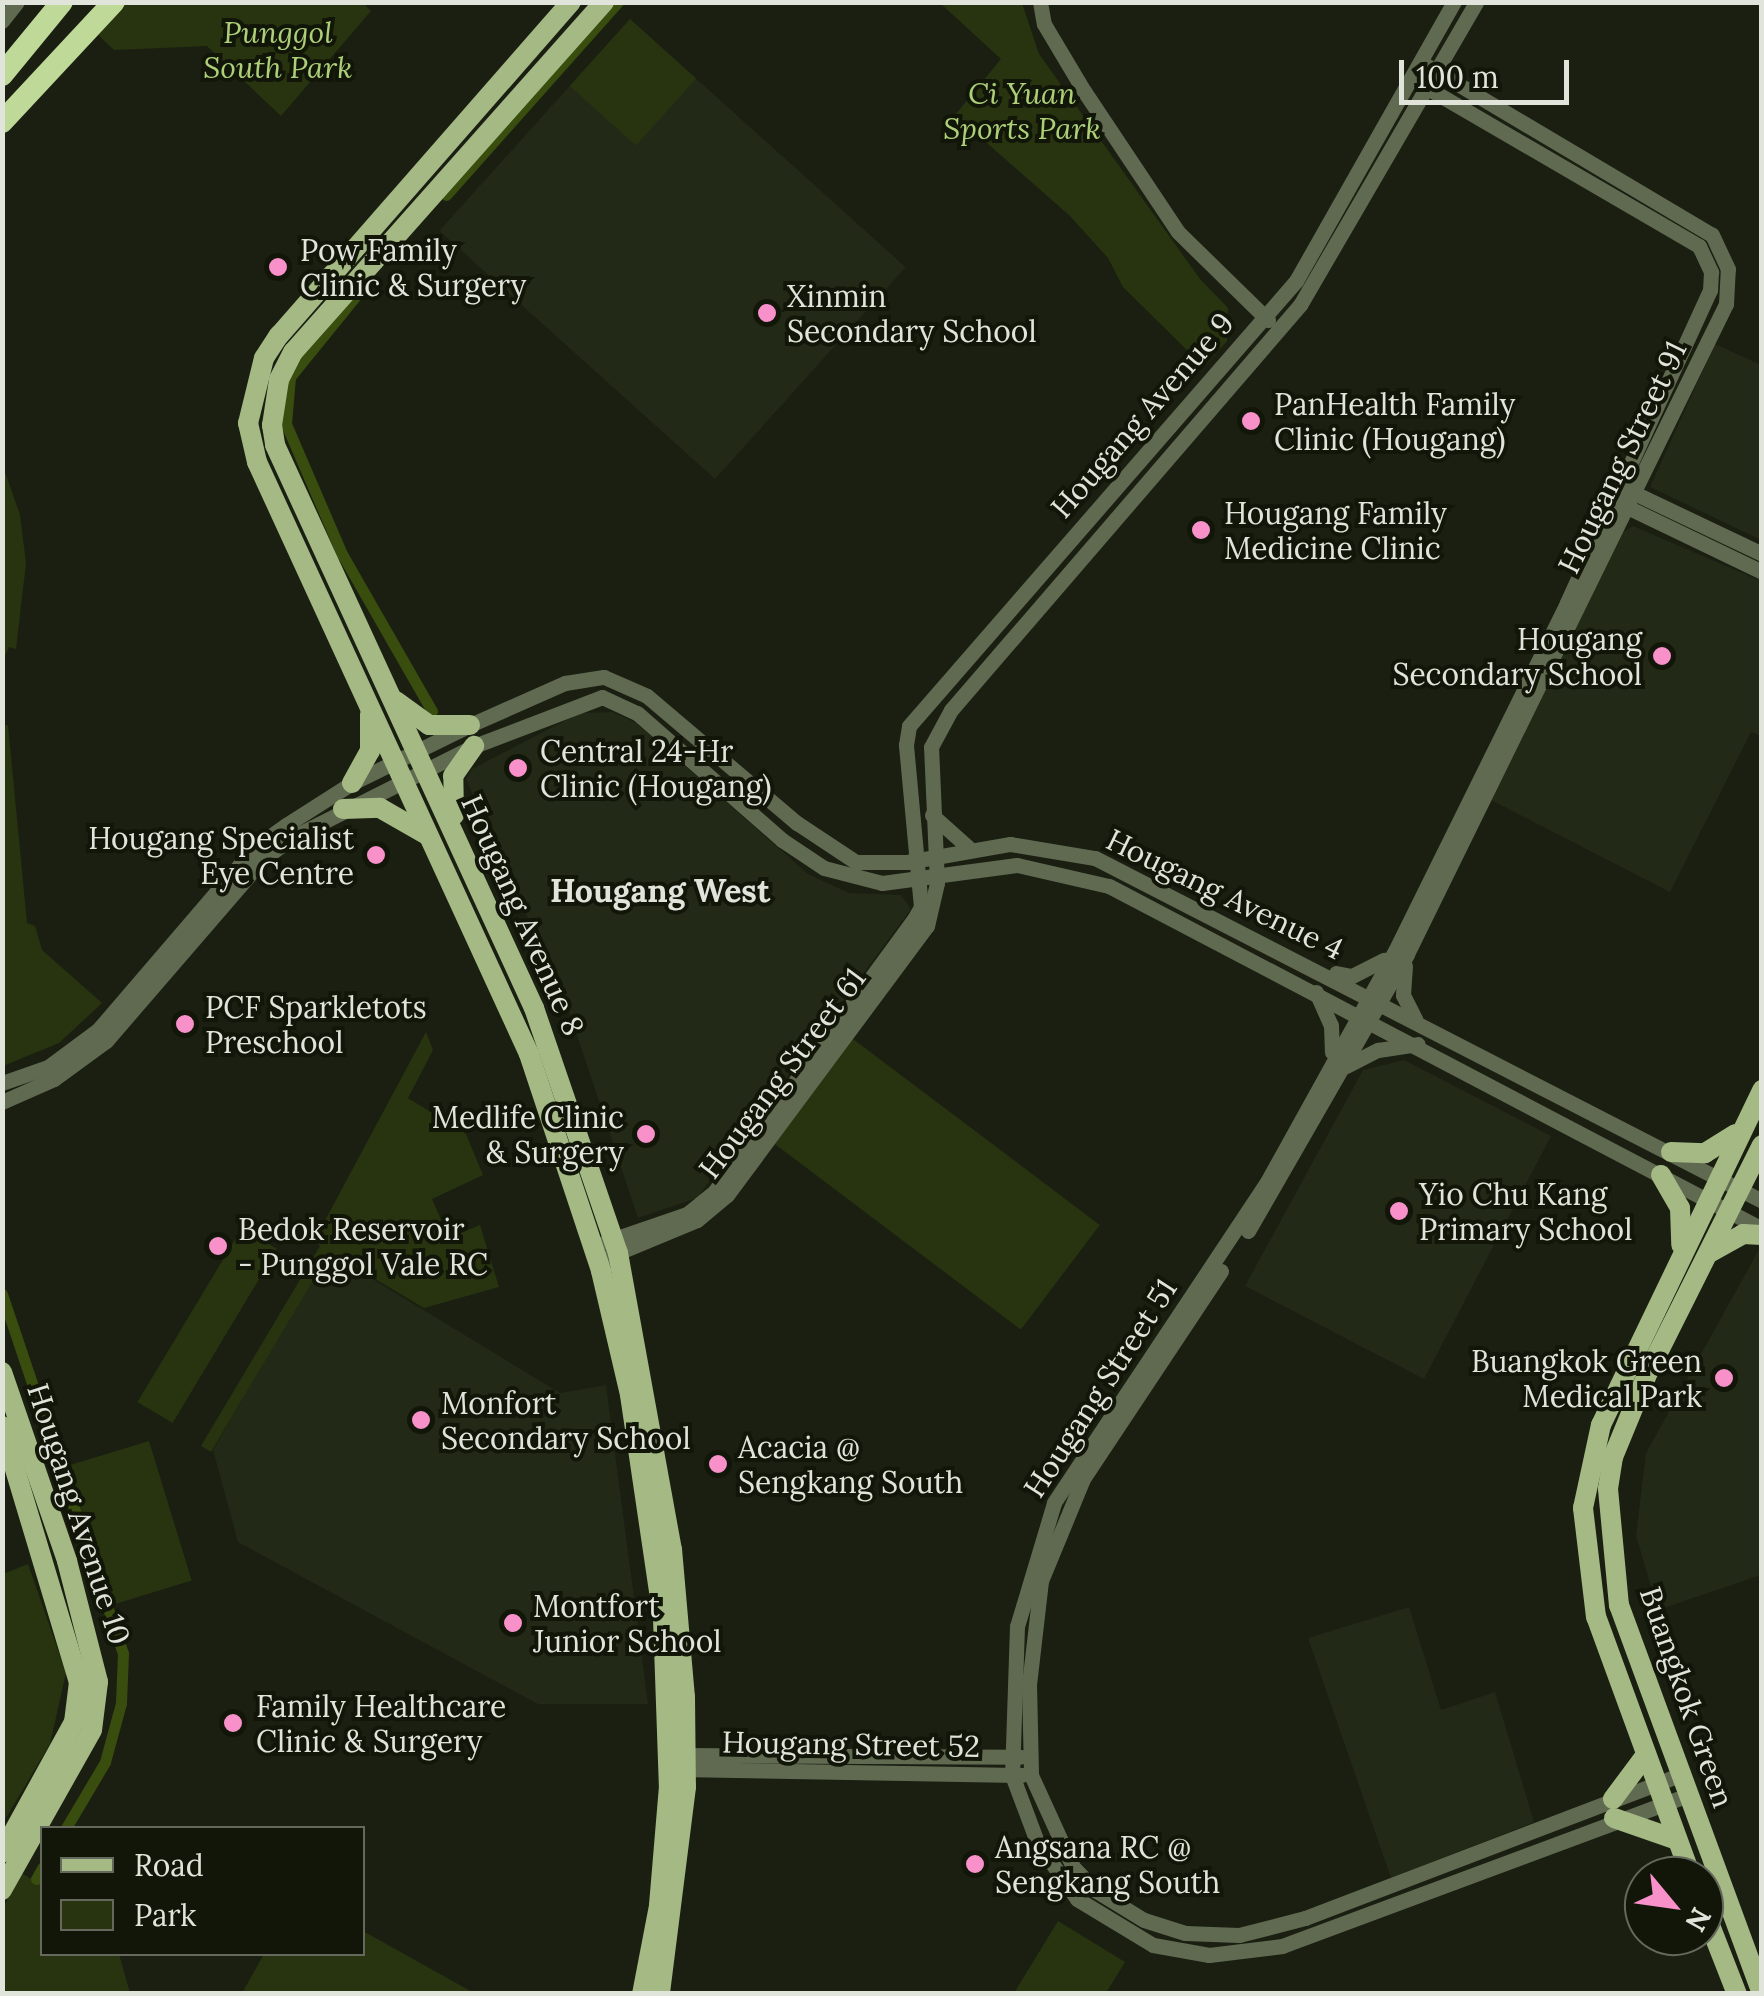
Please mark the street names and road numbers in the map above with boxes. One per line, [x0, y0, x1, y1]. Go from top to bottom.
street label: Hougang Avenue 9 [1043, 305, 1241, 525]
street label: Hougang Street 91 [1550, 335, 1694, 579]
street label: Hougang Avenue 8 [454, 789, 592, 1041]
street label: Hougang Avenue 4 [1101, 821, 1349, 967]
street label: Hougang Street 61 [691, 961, 873, 1185]
street label: Hougang Street 51 [1016, 1272, 1184, 1504]
street label: Hougang Avenue 10 [20, 1379, 138, 1649]
street label: Buangkok Green [1632, 1582, 1742, 1812]
street label: Hougang Street 52 [722, 1724, 980, 1764]

